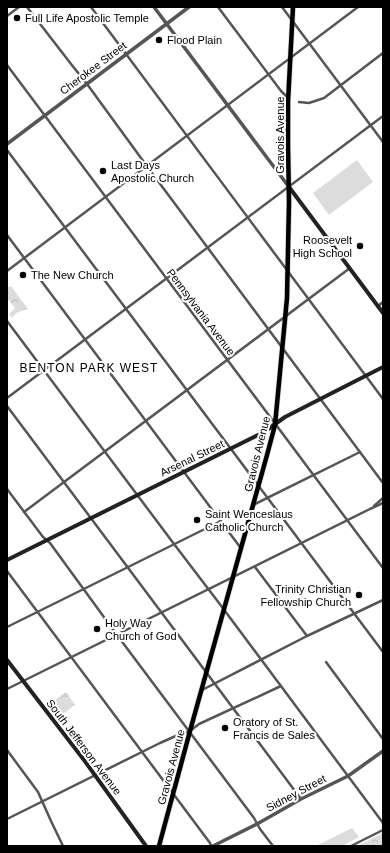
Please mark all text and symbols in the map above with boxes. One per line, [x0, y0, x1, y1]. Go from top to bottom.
place label: Full Life Apostolic Temple [25, 12, 149, 24]
marker: Full Life Apostolic Temple [12, 13, 22, 23]
place label: Flood Plain [167, 34, 222, 46]
marker: Flood Plain [154, 35, 164, 45]
street label: Cherokee Street [57, 39, 129, 97]
street label: Gravois Avenue [274, 96, 286, 174]
place label: Last Days Apostolic Church [111, 159, 194, 184]
marker: Last Days Apostolic Church [98, 166, 108, 176]
place label: Roosevelt High School [293, 234, 352, 259]
marker: Roosevelt High School [355, 241, 365, 251]
street label: Pennsylvania Avenue [165, 266, 237, 358]
place label: The New Church [31, 269, 114, 281]
marker: The New Church [18, 270, 28, 280]
district label: BENTON PARK WEST [20, 361, 158, 375]
street label: Gravois Avenue [242, 415, 272, 493]
street label: Arsenal Street [158, 437, 226, 479]
place label: Saint Wenceslaus Catholic Church [205, 508, 293, 533]
marker: Saint Wenceslaus Catholic Church [192, 515, 202, 525]
place label: Trinity Christian Fellowship Church [261, 583, 351, 608]
marker: Trinity Christian Fellowship Church [354, 590, 364, 600]
place label: Holy Way Church of God [105, 617, 177, 642]
marker: Holy Way Church of God [92, 624, 102, 634]
street label: South Jefferson Avenue [44, 697, 124, 797]
place label: Oratory of St. Francis de Sales [233, 716, 315, 741]
marker: Oratory of St. Francis de Sales [220, 723, 230, 733]
street label: Gravois Avenue [155, 728, 187, 806]
street label: Sidney Street [264, 772, 328, 814]

